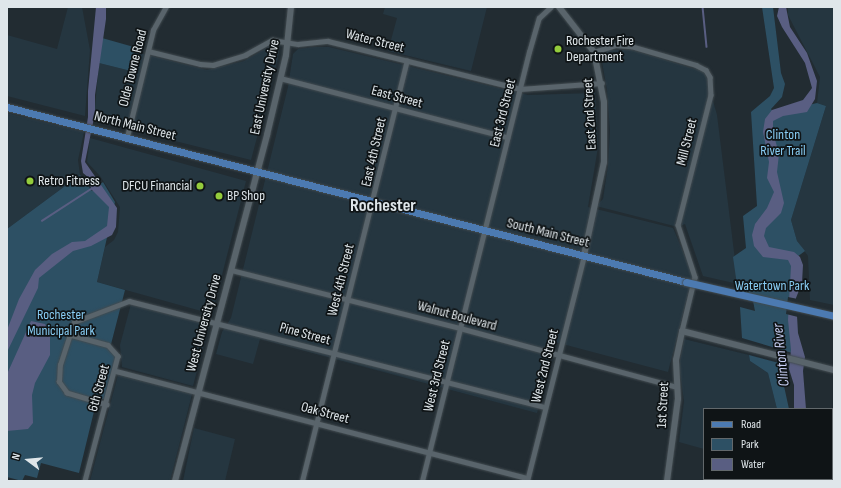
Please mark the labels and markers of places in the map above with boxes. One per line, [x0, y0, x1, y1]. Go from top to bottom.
place label: Rochester Fire Department [566, 33, 634, 66]
marker: Rochester Fire Department [553, 44, 563, 54]
place label: Retro Fitness [38, 173, 100, 189]
marker: Retro Fitness [25, 176, 35, 186]
place label: DFCU Financial [122, 178, 192, 194]
marker: DFCU Financial [195, 181, 205, 191]
place label: BP Shop [227, 188, 265, 204]
marker: BP Shop [214, 191, 224, 201]

